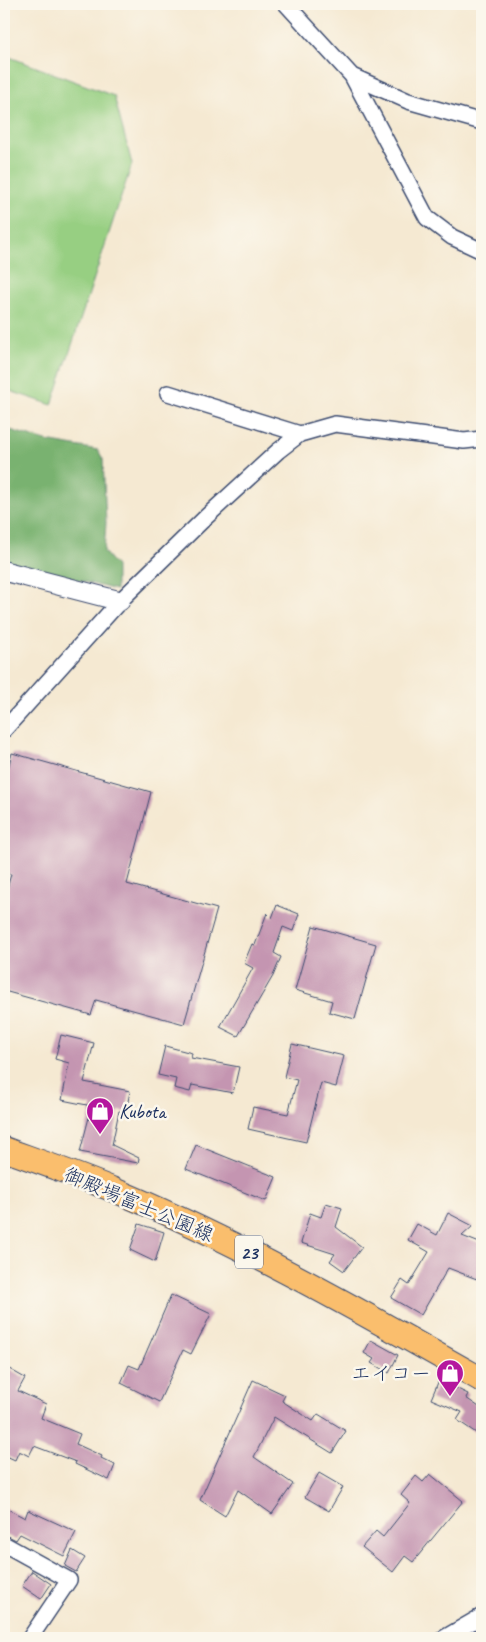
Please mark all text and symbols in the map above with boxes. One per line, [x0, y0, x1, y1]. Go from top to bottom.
shop icon: Kubota [85, 1096, 115, 1135]
place label: Kubota [119, 1099, 167, 1124]
street label: 御殿場富士公園線 [60, 1162, 217, 1247]
road number: 23 [235, 1236, 263, 1268]
shop icon: エイコー [435, 1358, 465, 1397]
place label: エイコー [351, 1361, 431, 1386]

